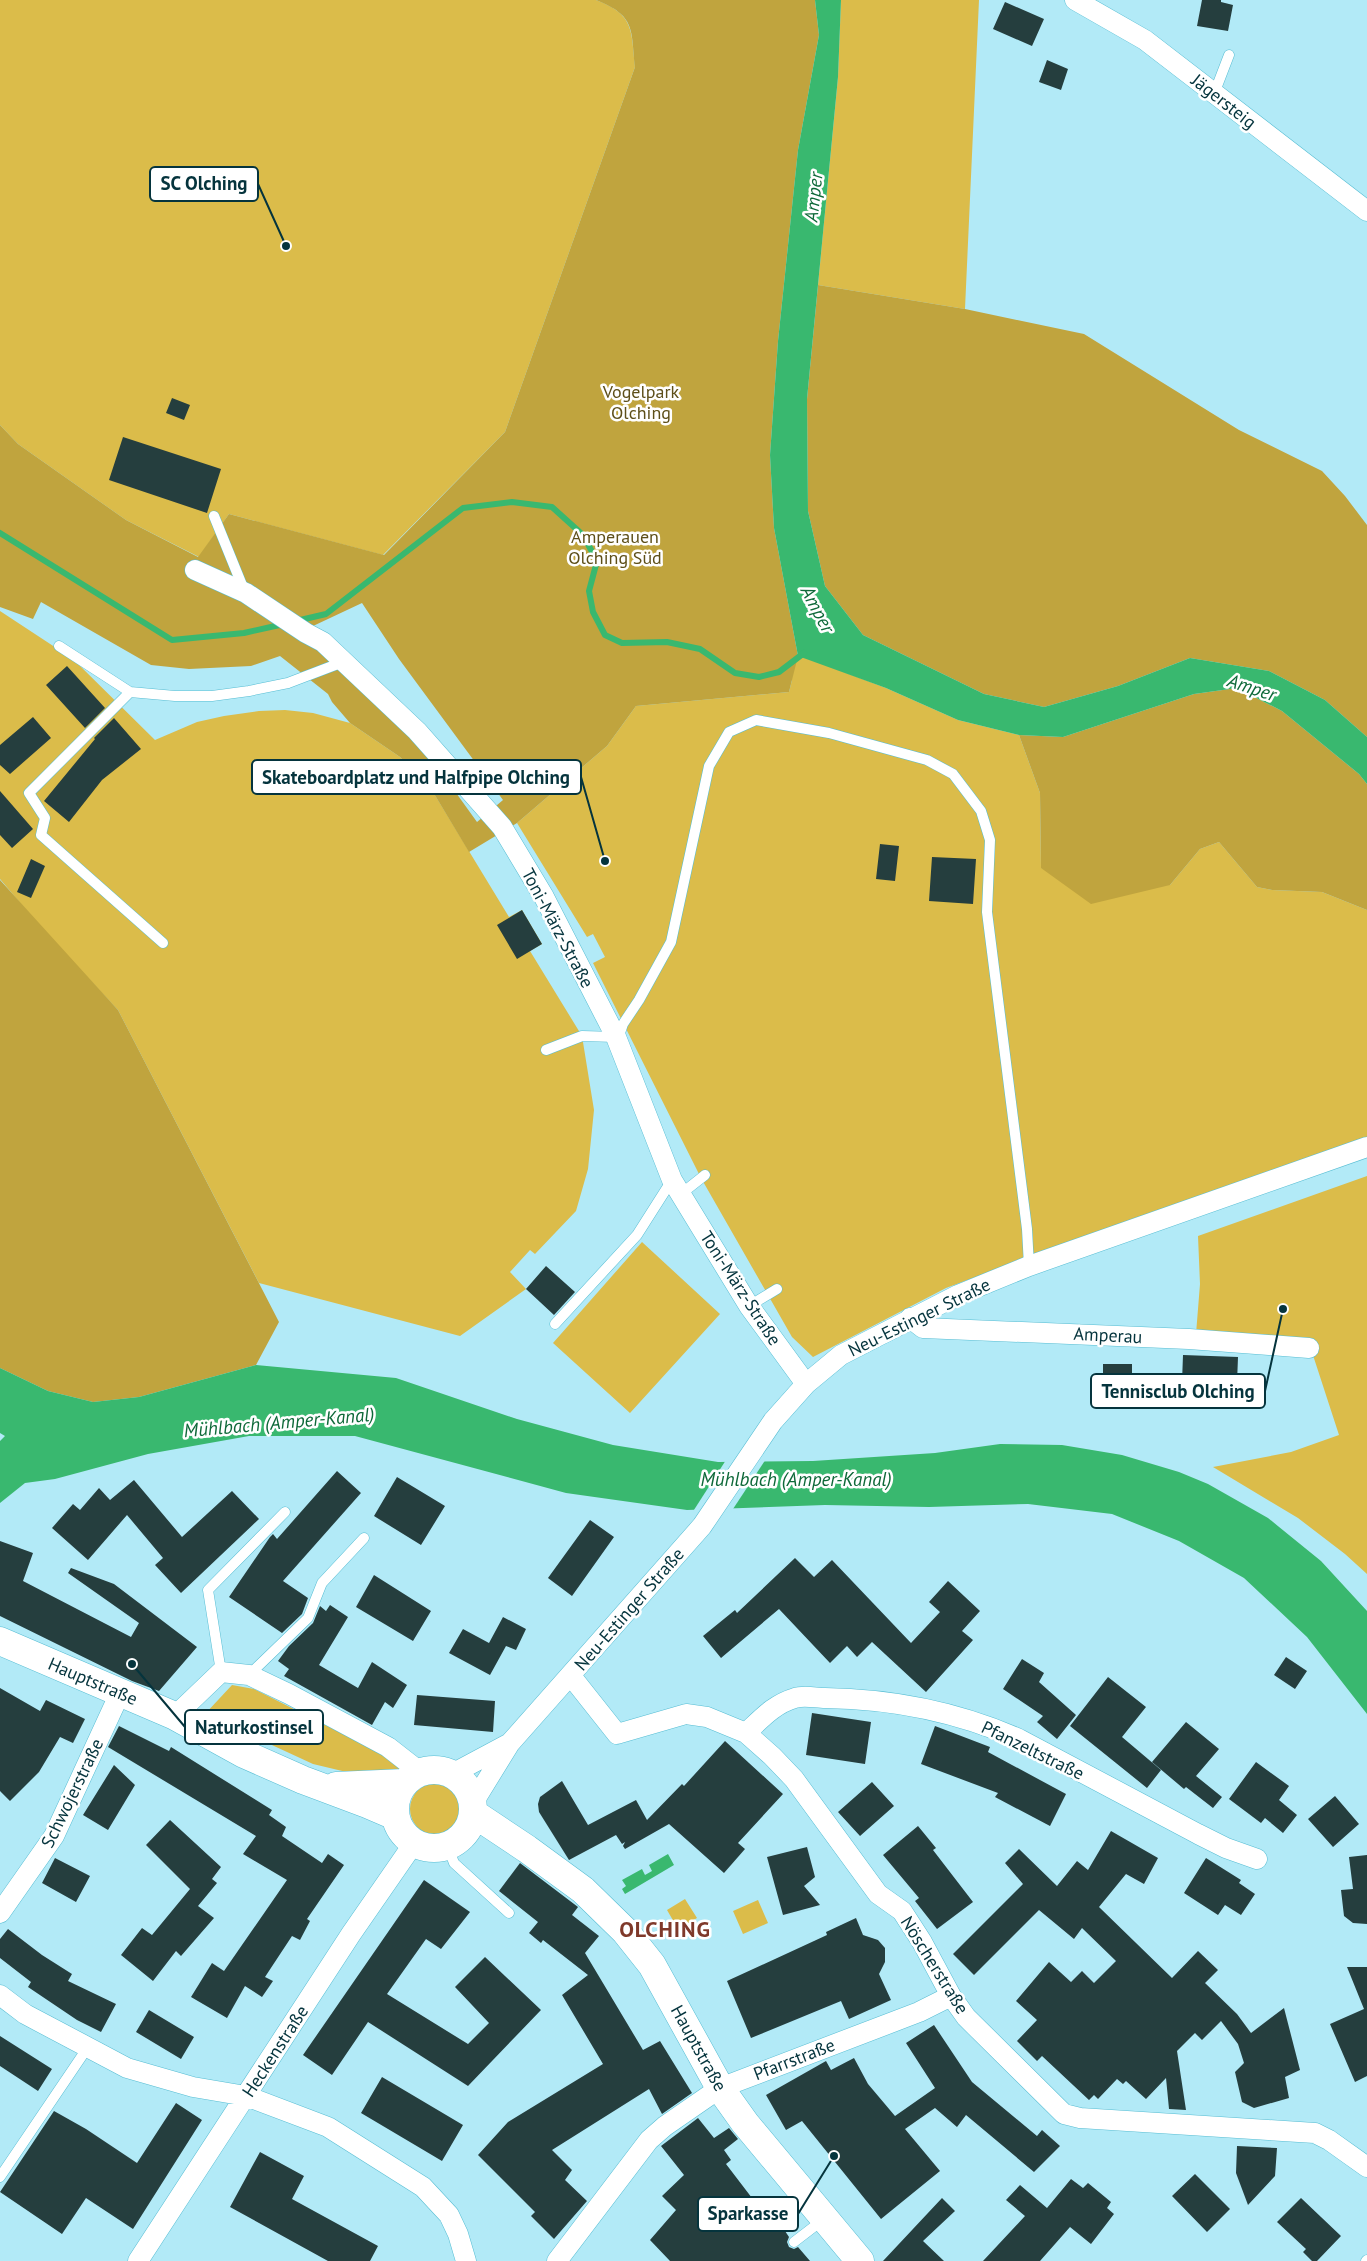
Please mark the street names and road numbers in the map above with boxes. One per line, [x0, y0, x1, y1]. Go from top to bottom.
street label: Jägersteig [1186, 68, 1261, 134]
street label: Toni-März-Straße [517, 864, 599, 992]
street label: Toni-März-Straße [695, 1226, 787, 1350]
street label: Neu-Estinger Straße [844, 1273, 994, 1361]
street label: Amperau [1073, 1322, 1143, 1348]
street label: Neu-Estinger Straße [569, 1543, 689, 1675]
street label: Hauptstraße [45, 1652, 141, 1710]
street label: Pfanzeltstraße [978, 1715, 1088, 1785]
street label: Schwojerstraße [36, 1735, 108, 1851]
street label: Nöscherstraße [896, 1912, 974, 2018]
street label: Heckenstraße [237, 2001, 313, 2101]
street label: Hauptstraße [666, 2001, 732, 2095]
street label: Pfarrstraße [750, 2033, 838, 2085]

